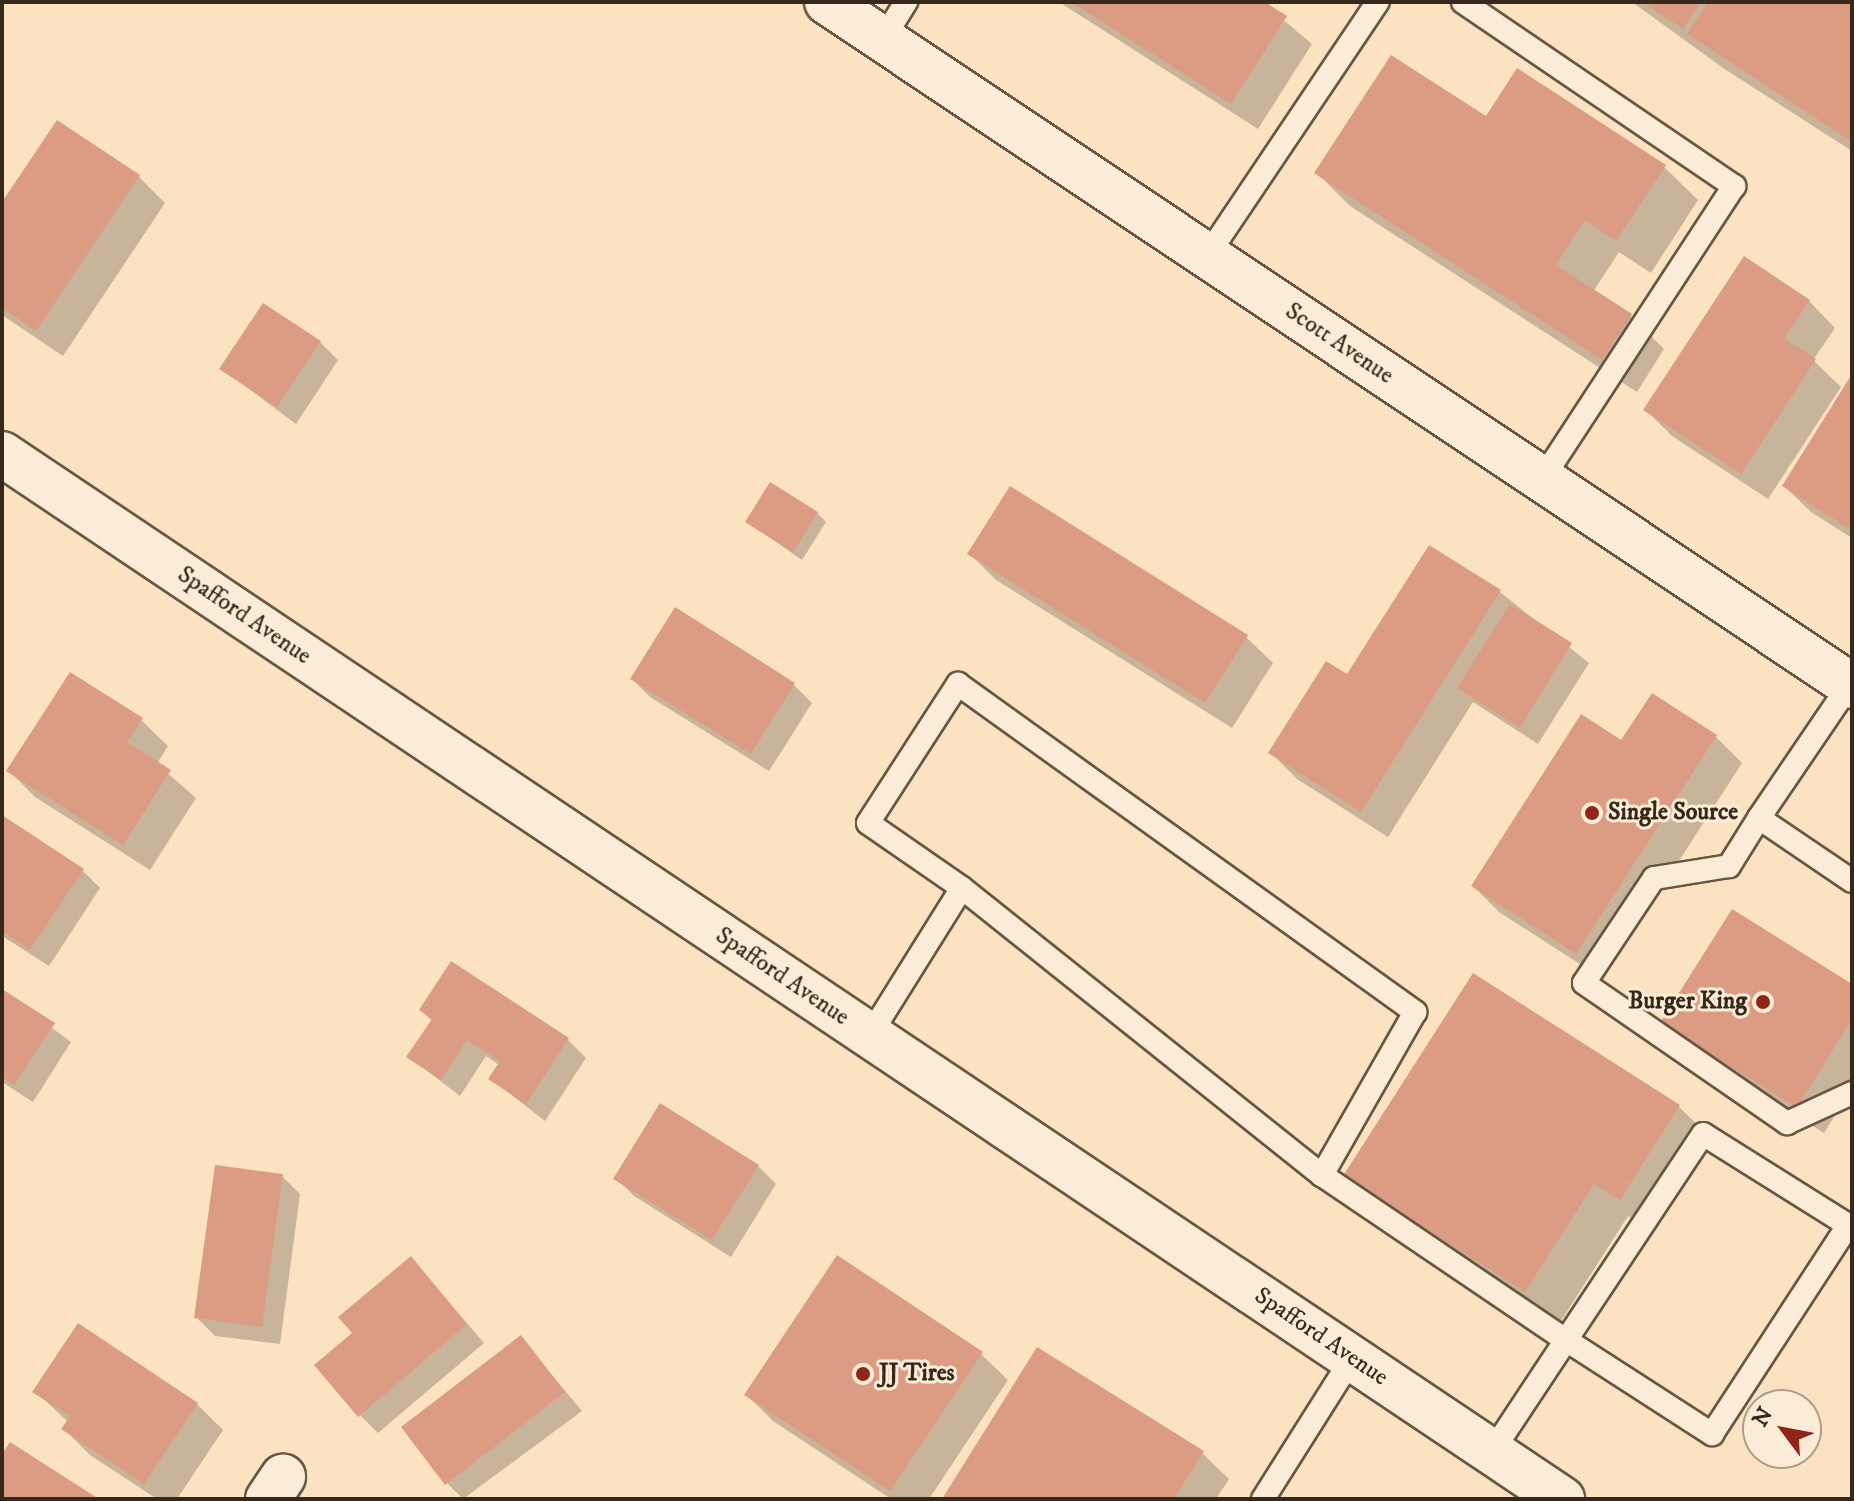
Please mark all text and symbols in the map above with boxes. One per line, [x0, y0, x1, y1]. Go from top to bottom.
street label: Scott Avenue [1279, 297, 1399, 391]
street label: Spafford Avenue [172, 561, 316, 671]
place label: Single Source [1608, 799, 1738, 827]
marker: Single Source [1583, 804, 1601, 822]
street label: Spafford Avenue [710, 922, 854, 1032]
place label: Burger King [1628, 988, 1747, 1016]
marker: Burger King [1754, 993, 1772, 1011]
street label: Spafford Avenue [1249, 1282, 1393, 1392]
place label: JJ Tires [879, 1360, 955, 1388]
marker: JJ Tires [854, 1365, 872, 1383]
north arrow [1742, 1389, 1822, 1469]
text: N [1747, 1402, 1779, 1432]

